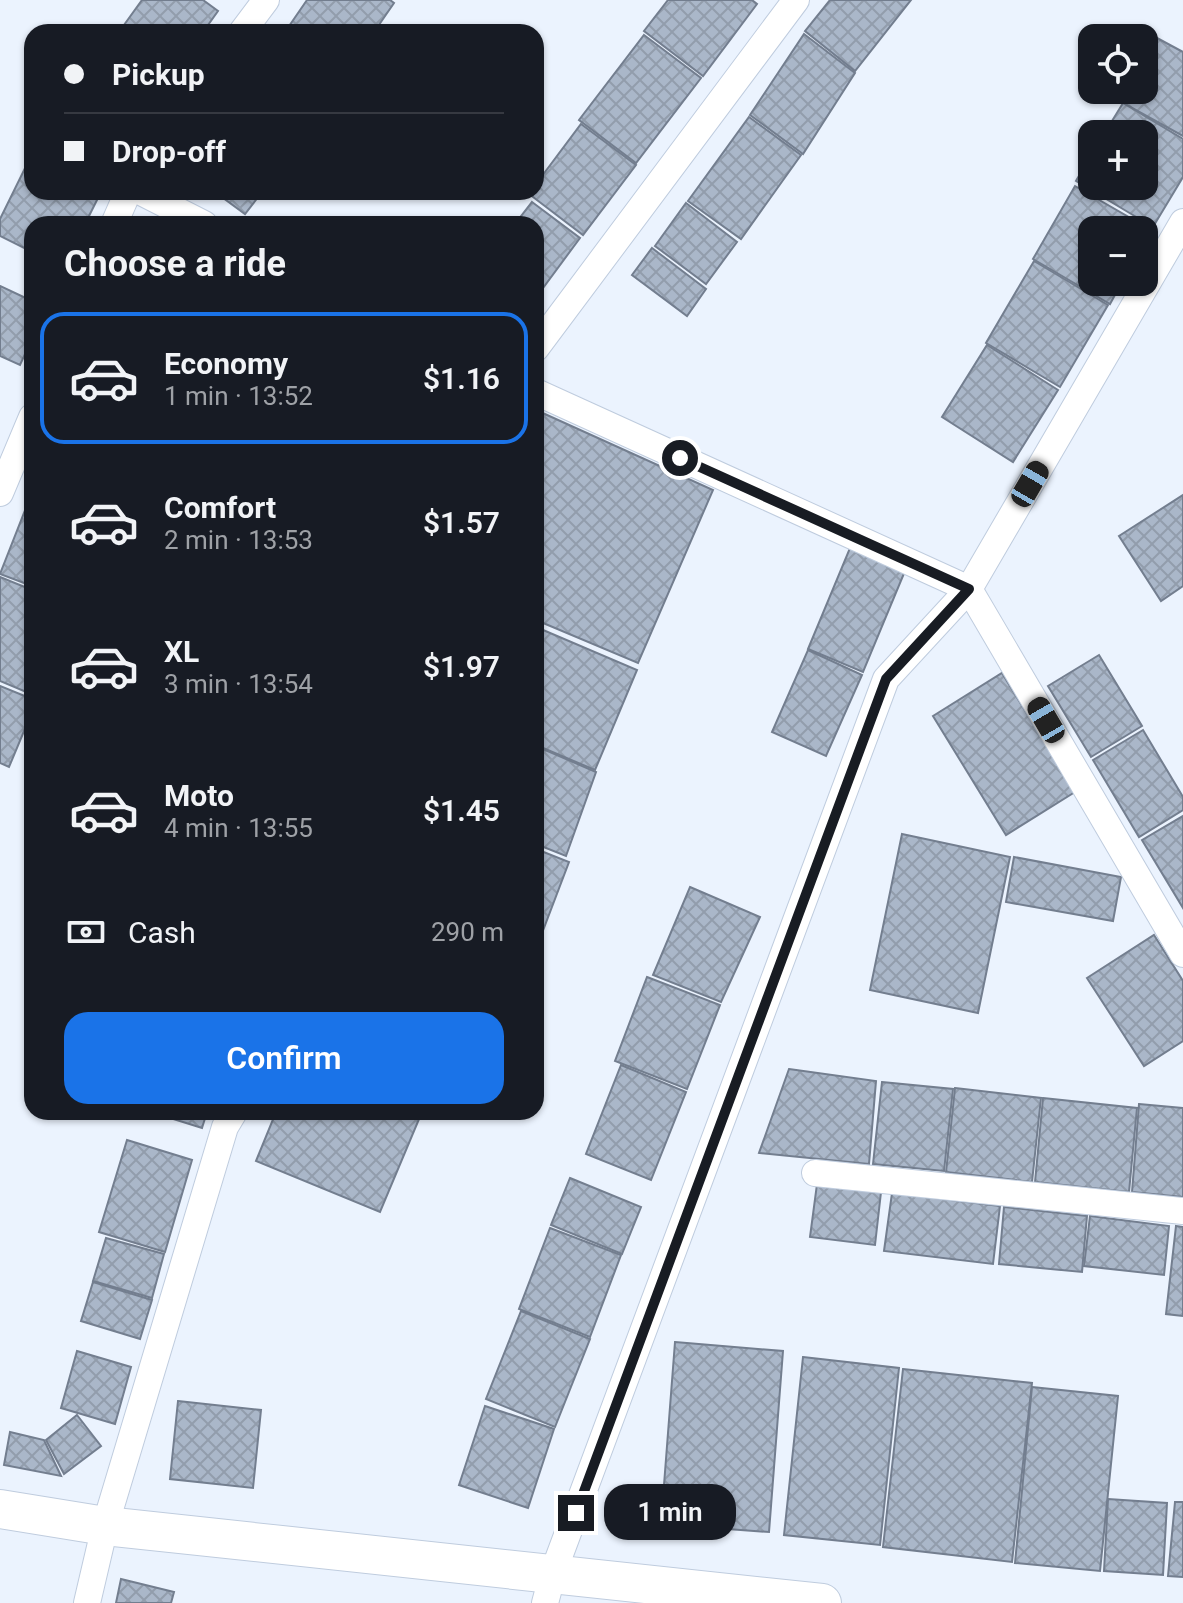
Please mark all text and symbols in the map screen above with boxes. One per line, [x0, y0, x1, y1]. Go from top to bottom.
map controls [1078, 24, 1158, 296]
button: locate [1078, 24, 1158, 104]
text: Pickup [112, 57, 205, 92]
button: + [1078, 120, 1158, 200]
text: Drop-off [112, 134, 226, 169]
button: − [1078, 216, 1158, 296]
text: Choose a ride [64, 243, 286, 285]
icon: car [68, 342, 140, 414]
text: Economy [164, 346, 288, 381]
text: $1.16 [423, 361, 500, 396]
text: 1 min · 13:52 [164, 381, 313, 411]
route start [662, 440, 698, 476]
car [1008, 457, 1052, 511]
icon: car [68, 486, 140, 558]
text: Comfort [164, 490, 276, 525]
text: $1.57 [423, 505, 500, 540]
text: 2 min · 13:53 [164, 525, 313, 555]
icon: car [68, 630, 140, 702]
text: XL [164, 634, 199, 669]
text: $1.97 [423, 649, 500, 684]
text: 3 min · 13:54 [164, 669, 313, 699]
car [1024, 693, 1068, 747]
icon: car [68, 774, 140, 846]
text: Moto [164, 778, 234, 813]
text: $1.45 [423, 793, 500, 828]
text: 4 min · 13:55 [164, 813, 313, 843]
icon: cash [64, 910, 108, 954]
text: Cash [128, 915, 196, 950]
text: 290 m [431, 917, 504, 947]
button: Confirm [64, 1012, 504, 1104]
callout: 1 min [604, 1485, 736, 1541]
route end [558, 1495, 594, 1531]
text: 1 min [637, 1497, 703, 1527]

